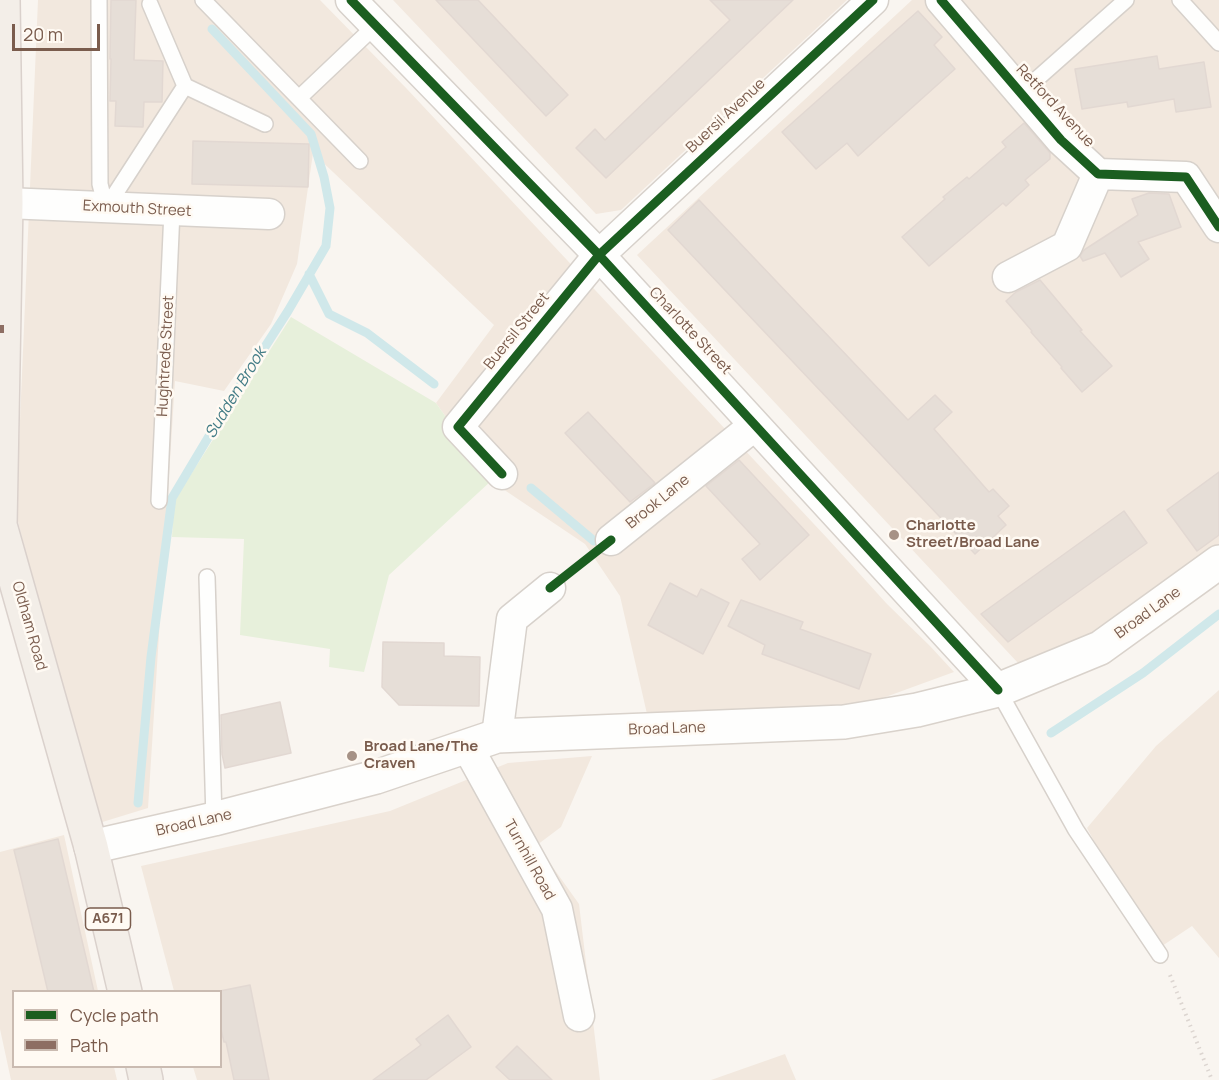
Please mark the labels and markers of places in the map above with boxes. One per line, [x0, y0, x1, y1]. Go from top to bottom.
place label: Charlotte Street/Broad Lane [906, 517, 1040, 552]
marker: Charlotte Street/Broad Lane [887, 528, 901, 542]
place label: Broad Lane/The Craven [364, 738, 478, 773]
marker: Broad Lane/The Craven [345, 749, 359, 763]

